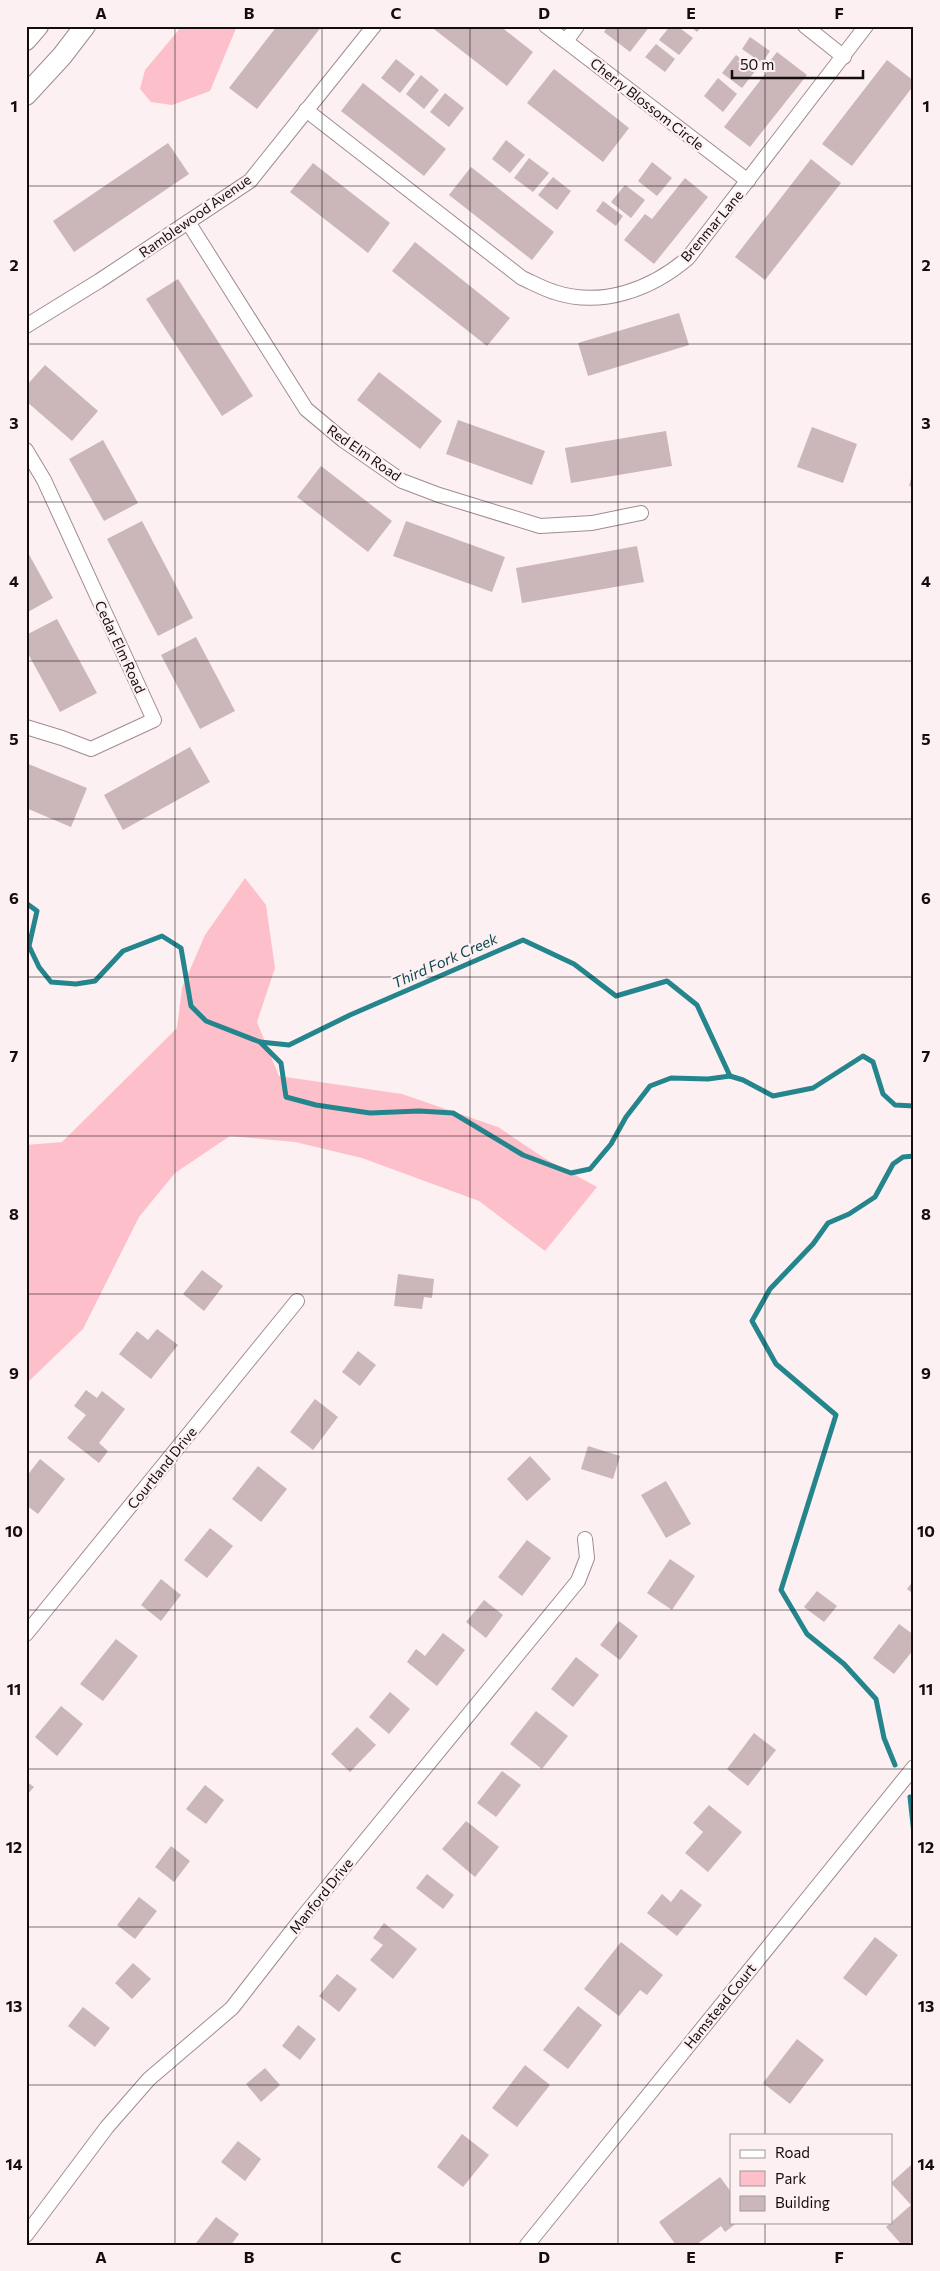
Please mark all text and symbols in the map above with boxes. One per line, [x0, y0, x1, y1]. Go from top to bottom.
text: A [95, 3, 107, 22]
text: B [244, 3, 255, 22]
text: C [391, 3, 402, 22]
text: D [538, 3, 550, 22]
text: E [686, 3, 696, 22]
text: F [834, 3, 844, 22]
scale bar [732, 48, 864, 80]
street label: Cherry Blossom Circle [587, 54, 707, 153]
text: 50 m [740, 55, 774, 73]
text: 1 [10, 96, 18, 115]
text: 1 [922, 96, 930, 115]
street label: Ramblewood Avenue [135, 170, 254, 261]
street label: Brenmar Lane [677, 186, 747, 265]
text: 2 [9, 255, 19, 274]
text: 2 [921, 255, 931, 274]
text: 3 [9, 413, 19, 432]
text: 3 [921, 413, 931, 432]
street label: Red Elm Road [324, 421, 405, 484]
text: 4 [9, 571, 19, 590]
text: 4 [921, 571, 931, 590]
street label: Cedar Elm Road [92, 598, 149, 696]
text: 5 [9, 729, 19, 748]
text: 5 [921, 729, 931, 748]
text: 6 [9, 888, 19, 907]
text: 6 [921, 888, 931, 907]
water label: Third Fork Creek [389, 928, 501, 991]
text: 7 [10, 1046, 19, 1065]
text: 7 [922, 1046, 931, 1065]
text: 8 [9, 1204, 19, 1223]
text: 8 [921, 1204, 931, 1223]
text: 9 [9, 1363, 19, 1382]
text: 9 [921, 1363, 931, 1382]
street label: Courtland Drive [123, 1423, 200, 1512]
text: 10 [5, 1521, 23, 1540]
text: 10 [917, 1521, 935, 1540]
text: 11 [7, 1679, 21, 1698]
text: 11 [919, 1679, 933, 1698]
text: 12 [6, 1837, 22, 1856]
text: 12 [918, 1837, 934, 1856]
street label: Manford Drive [285, 1855, 356, 1937]
street label: Hamstead Court [680, 1960, 759, 2052]
text: 13 [6, 1996, 22, 2015]
text: 13 [918, 1996, 934, 2015]
legend [730, 2134, 892, 2224]
text: Road [775, 2143, 810, 2161]
text: 14 [5, 2154, 23, 2173]
text: 14 [917, 2154, 935, 2173]
text: Park [775, 2169, 806, 2187]
text: Building [775, 2193, 830, 2211]
text: A [95, 2247, 107, 2266]
text: B [244, 2247, 255, 2266]
text: C [391, 2247, 402, 2266]
text: D [538, 2247, 550, 2266]
text: E [686, 2247, 696, 2266]
text: F [834, 2247, 844, 2266]

